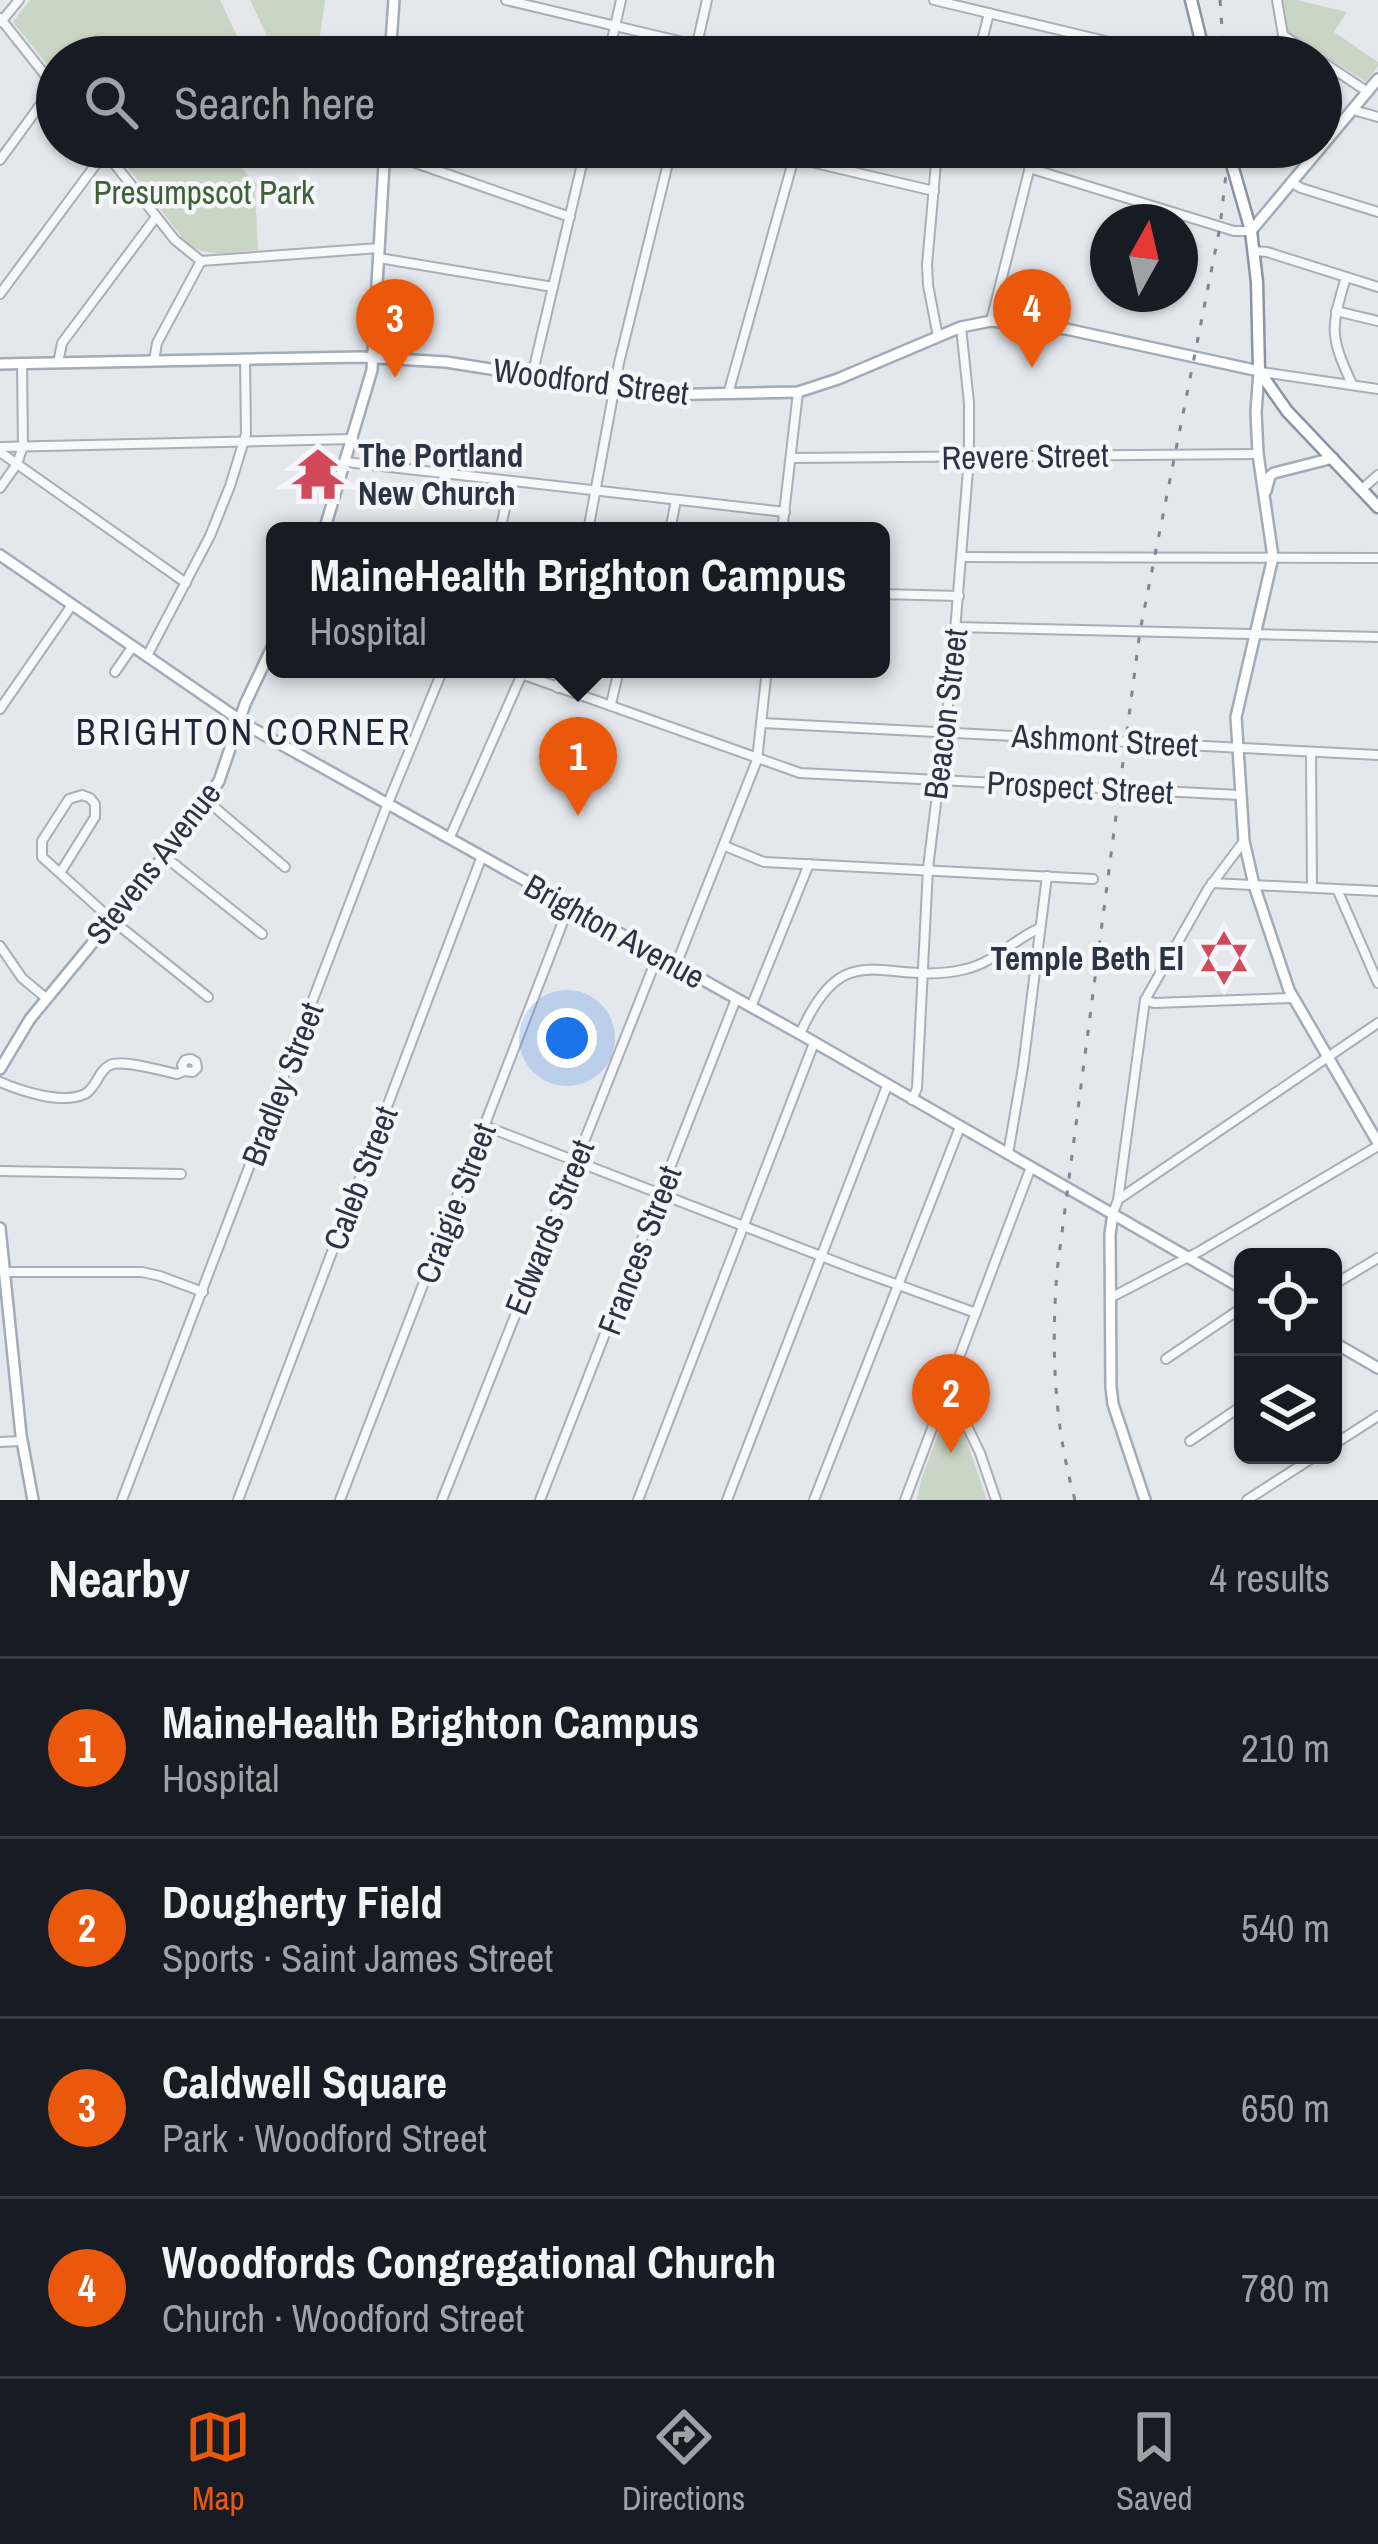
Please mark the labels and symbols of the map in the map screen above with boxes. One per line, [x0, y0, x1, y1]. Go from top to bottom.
park label: Presumpscot Park [93, 170, 315, 214]
north arrow [1090, 204, 1198, 312]
pin: 4 [993, 269, 1071, 368]
pin: 3 [356, 279, 434, 378]
street label: Woodford Street [491, 347, 691, 415]
place label: The Portland New Church [358, 433, 523, 515]
street label: Revere Street [941, 433, 1109, 479]
temple icon: The Portland New Church [289, 445, 347, 503]
street label: Beacon Street [913, 626, 977, 802]
district label: BRIGHTON CORNER [76, 708, 412, 756]
street label: Ashmont Street [1010, 713, 1199, 767]
pin: 1 [539, 717, 617, 816]
street label: Prospect Street [986, 760, 1174, 814]
street label: Stevens Avenue [76, 773, 230, 953]
street label: Brighton Avenue [517, 863, 713, 999]
synagogue icon: Temple Beth El [1195, 929, 1253, 987]
place label: Temple Beth El [990, 936, 1184, 980]
street label: Bradley Street [231, 996, 333, 1172]
your location [537, 1008, 597, 1068]
street label: Caleb Street [313, 1100, 407, 1256]
street label: Craigie Street [404, 1116, 506, 1290]
street label: Edwards Street [494, 1133, 604, 1321]
street label: Frances Street [587, 1159, 691, 1341]
pin: 2 [912, 1354, 990, 1453]

